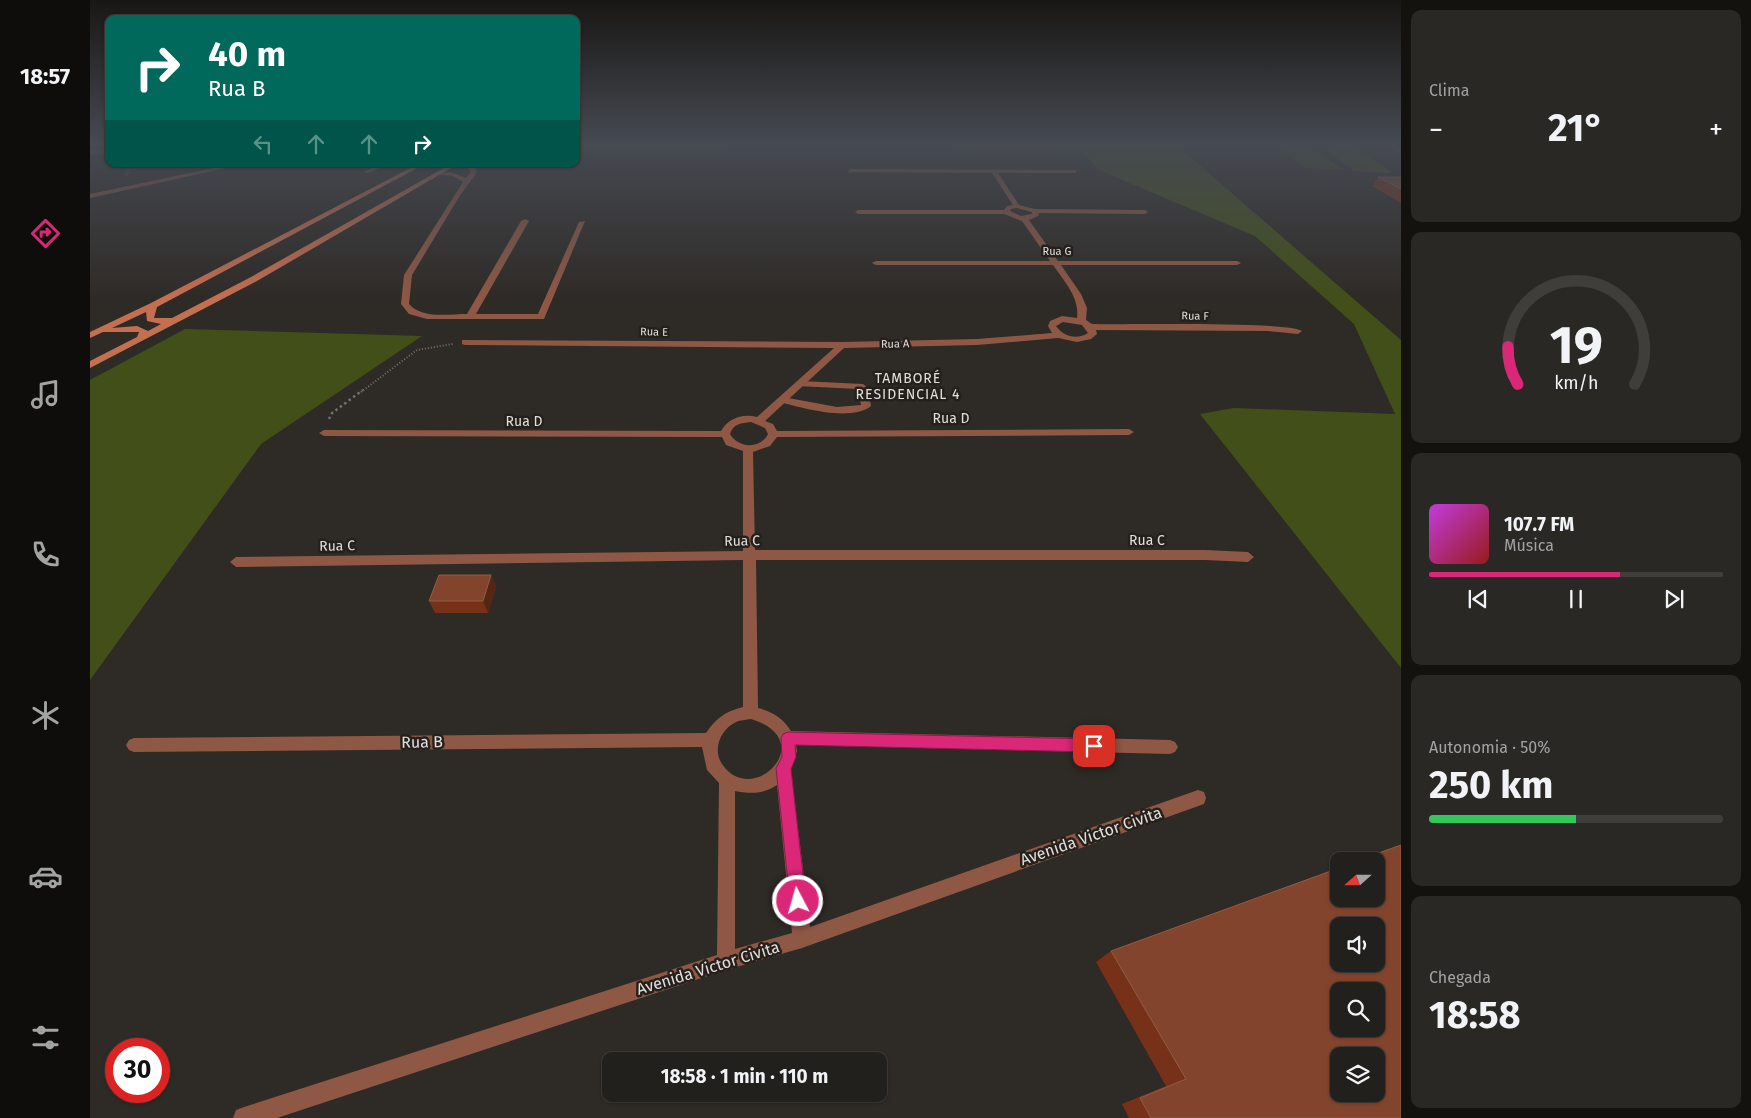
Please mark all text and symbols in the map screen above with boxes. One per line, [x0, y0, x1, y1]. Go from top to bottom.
text: 40 m [208, 33, 286, 75]
icon: right [125, 35, 190, 100]
text: 18:57 [20, 63, 70, 90]
text: Rua B [208, 75, 265, 102]
text: Clima [1429, 81, 1469, 100]
text: 21° [1548, 105, 1604, 151]
text: − [1429, 113, 1443, 146]
text: + [1709, 113, 1723, 146]
icon: left [249, 130, 277, 158]
icon: ahead [302, 130, 330, 158]
icon: ahead [355, 130, 383, 158]
icon: right [408, 130, 436, 158]
icon: directions [28, 216, 63, 251]
street label: Rua G [1043, 245, 1072, 258]
street label: Rua F [1181, 309, 1209, 323]
text: 19 [1549, 314, 1603, 377]
street label: Rua E [640, 325, 668, 339]
street label: Rua A [881, 337, 910, 351]
district label: TAMBORÉ RESIDENCIAL 4 [856, 369, 960, 403]
text: km/h [1554, 372, 1598, 394]
icon: music [28, 377, 63, 412]
street label: Rua D [933, 410, 969, 427]
street label: Rua D [506, 413, 542, 430]
text: 107.7 FM [1504, 513, 1574, 536]
street label: Rua C [724, 532, 760, 550]
street label: Rua C [1129, 532, 1165, 549]
text: Música [1504, 536, 1554, 555]
icon: phone [28, 537, 63, 572]
street label: Rua C [319, 537, 355, 555]
icon: previous [1464, 585, 1492, 613]
icon: pause [1562, 585, 1590, 613]
icon: next [1660, 585, 1688, 613]
icon: climate [28, 698, 63, 733]
pin [1073, 725, 1115, 767]
street label: Rua B [401, 732, 443, 752]
icon: arrive [1080, 732, 1108, 760]
text: Autonomia · 50% [1429, 738, 1551, 757]
text: 250 km [1429, 762, 1553, 808]
street label: Avenida Victor Civita [1018, 803, 1164, 869]
north arrow [1330, 852, 1385, 908]
map controls [1330, 852, 1385, 1102]
icon: car [28, 859, 63, 894]
position arrow [771, 874, 823, 926]
button: sound [1330, 917, 1385, 972]
street label: Avenida Victor Civita [634, 937, 782, 999]
text: Chegada [1429, 968, 1491, 987]
button: search [1330, 982, 1385, 1037]
text: 18:58 [1429, 992, 1521, 1038]
icon: filters [28, 1020, 63, 1055]
speed limit sign: 30 [105, 1038, 170, 1103]
button: layers [1330, 1047, 1385, 1102]
text: 18:58 · 1 min · 110 m [661, 1065, 828, 1088]

